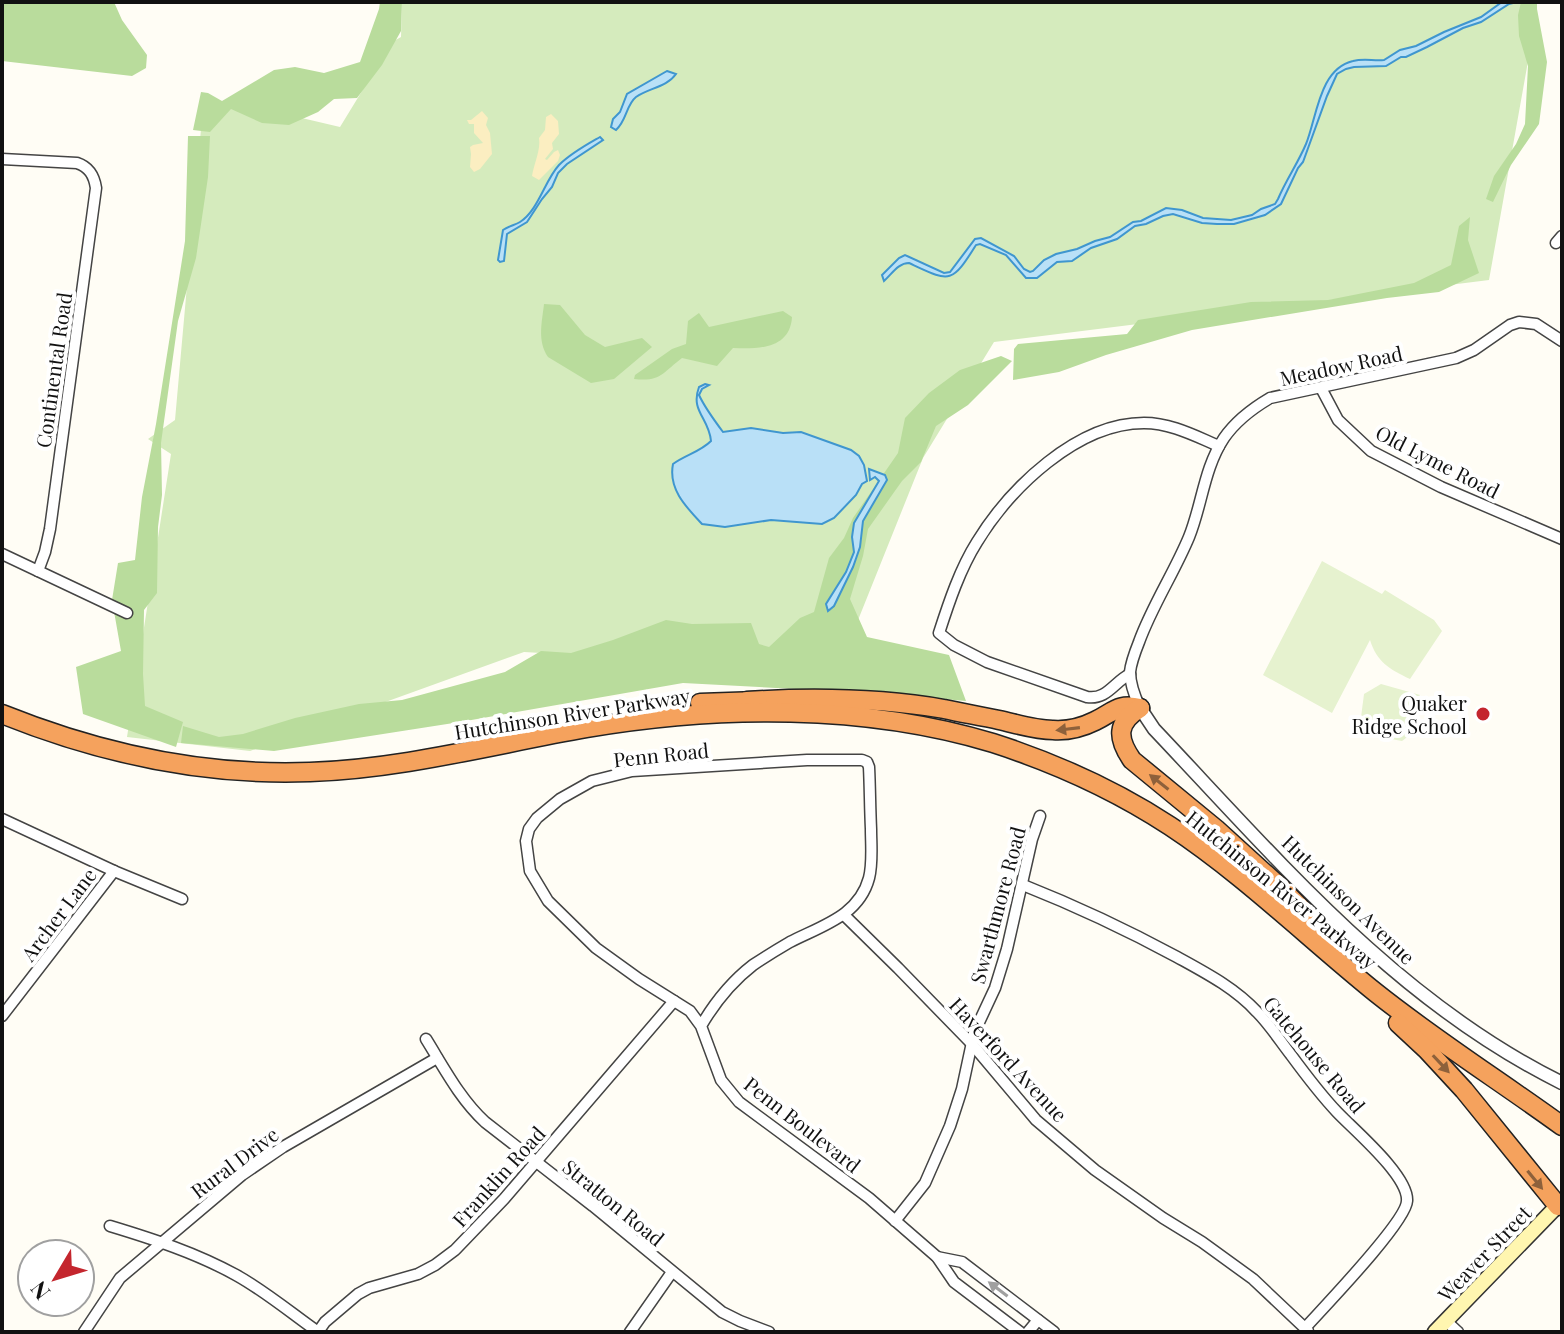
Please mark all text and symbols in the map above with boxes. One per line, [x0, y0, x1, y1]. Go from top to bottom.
street label: Continental Road [29, 290, 77, 450]
street label: Meadow Road [1277, 339, 1405, 391]
street label: Old Lyme Road [1371, 418, 1505, 504]
street label: Hutchinson River Parkway [452, 681, 692, 745]
place label: Quaker Ridge School [1351, 689, 1467, 739]
marker: Quaker Ridge School [1474, 705, 1492, 723]
one-way arrow [1055, 722, 1080, 735]
street label: Penn Road [612, 736, 711, 772]
one-way arrow [1149, 774, 1169, 791]
street label: Hutchinson River Parkway [1181, 804, 1383, 974]
street label: Swarthmore Road [963, 823, 1031, 987]
street label: Hutchinson Avenue [1277, 828, 1421, 970]
street label: Archer Lane [14, 862, 102, 967]
street label: Gatehouse Road [1258, 990, 1372, 1119]
street label: Haverford Avenue [944, 991, 1074, 1127]
one-way arrow [1431, 1054, 1449, 1073]
street label: Penn Boulevard [739, 1070, 867, 1178]
street label: Rural Drive [185, 1120, 283, 1204]
street label: Franklin Road [446, 1120, 551, 1232]
street label: Stratton Road [558, 1153, 671, 1252]
one-way arrow [1527, 1170, 1544, 1191]
street label: Weaver Street [1431, 1199, 1537, 1308]
north arrow [16, 1238, 96, 1318]
text: N [23, 1275, 56, 1306]
one-way arrow [988, 1282, 1008, 1298]

